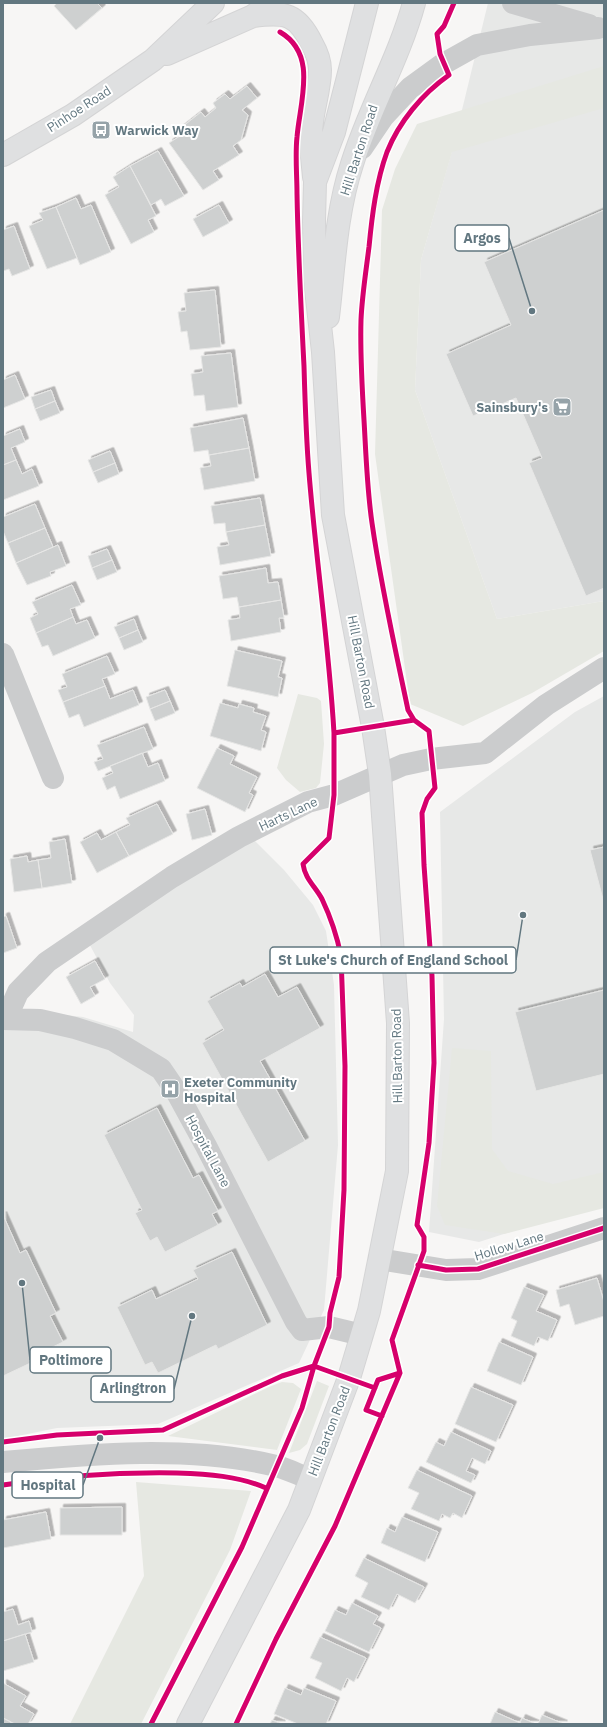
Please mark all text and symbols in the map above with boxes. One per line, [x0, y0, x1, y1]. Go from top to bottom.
street label: Pinhoe Road [44, 82, 114, 136]
street label: Hill Barton Road [336, 102, 382, 198]
bus stop icon: Warwick Way [90, 119, 112, 141]
place label: Warwick Way [115, 122, 198, 139]
callout: Argos [455, 225, 509, 251]
text: Argos [463, 229, 501, 247]
supermarket icon: Sainsbury's [551, 396, 573, 418]
place label: Sainsbury's [476, 399, 548, 416]
street label: Hill Barton Road [344, 614, 378, 710]
street label: Harts Lane [256, 793, 320, 835]
callout: St Luke's Church of England School [270, 947, 516, 973]
text: St Luke's Church of England School [278, 951, 508, 969]
street label: Hill Barton Road [388, 1008, 406, 1104]
place label: Exeter Community Hospital [184, 1074, 297, 1106]
hospital icon: Exeter Community Hospital [159, 1078, 181, 1100]
street label: Hospital Lane [182, 1112, 234, 1190]
street label: Hollow Lane [472, 1227, 546, 1265]
callout: Poltimore [30, 1347, 111, 1373]
text: Poltimore [39, 1351, 103, 1369]
callout: Arlingtron [91, 1376, 174, 1402]
text: Arlingtron [100, 1379, 166, 1397]
street label: Hill Barton Road [304, 1384, 354, 1478]
callout: Hospital [12, 1472, 83, 1498]
text: Hospital [20, 1476, 76, 1494]

